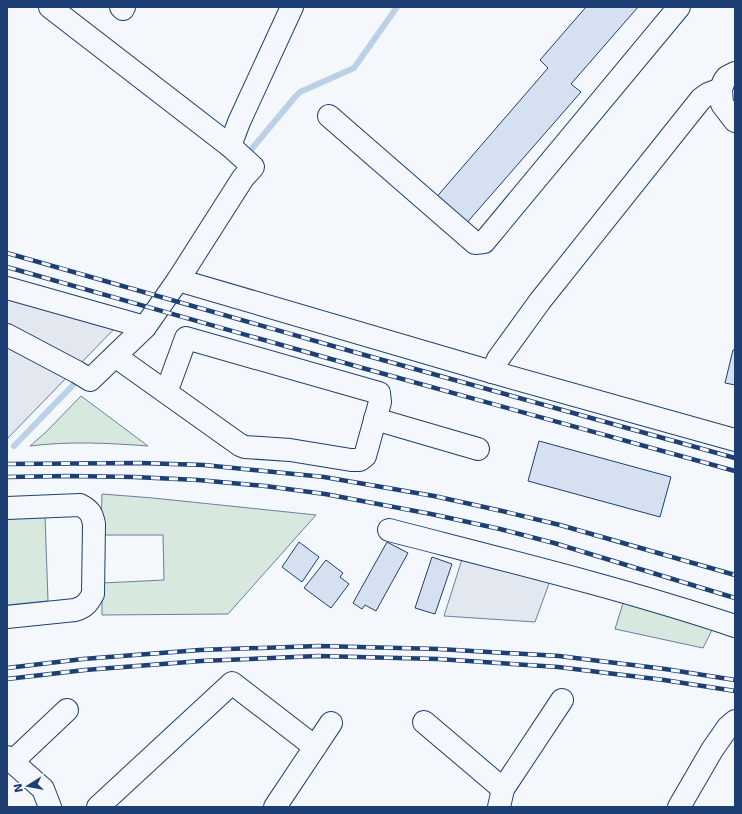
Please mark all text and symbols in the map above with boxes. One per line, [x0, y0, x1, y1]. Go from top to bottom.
north arrow [8, 766, 48, 806]
text: N [11, 782, 26, 794]

